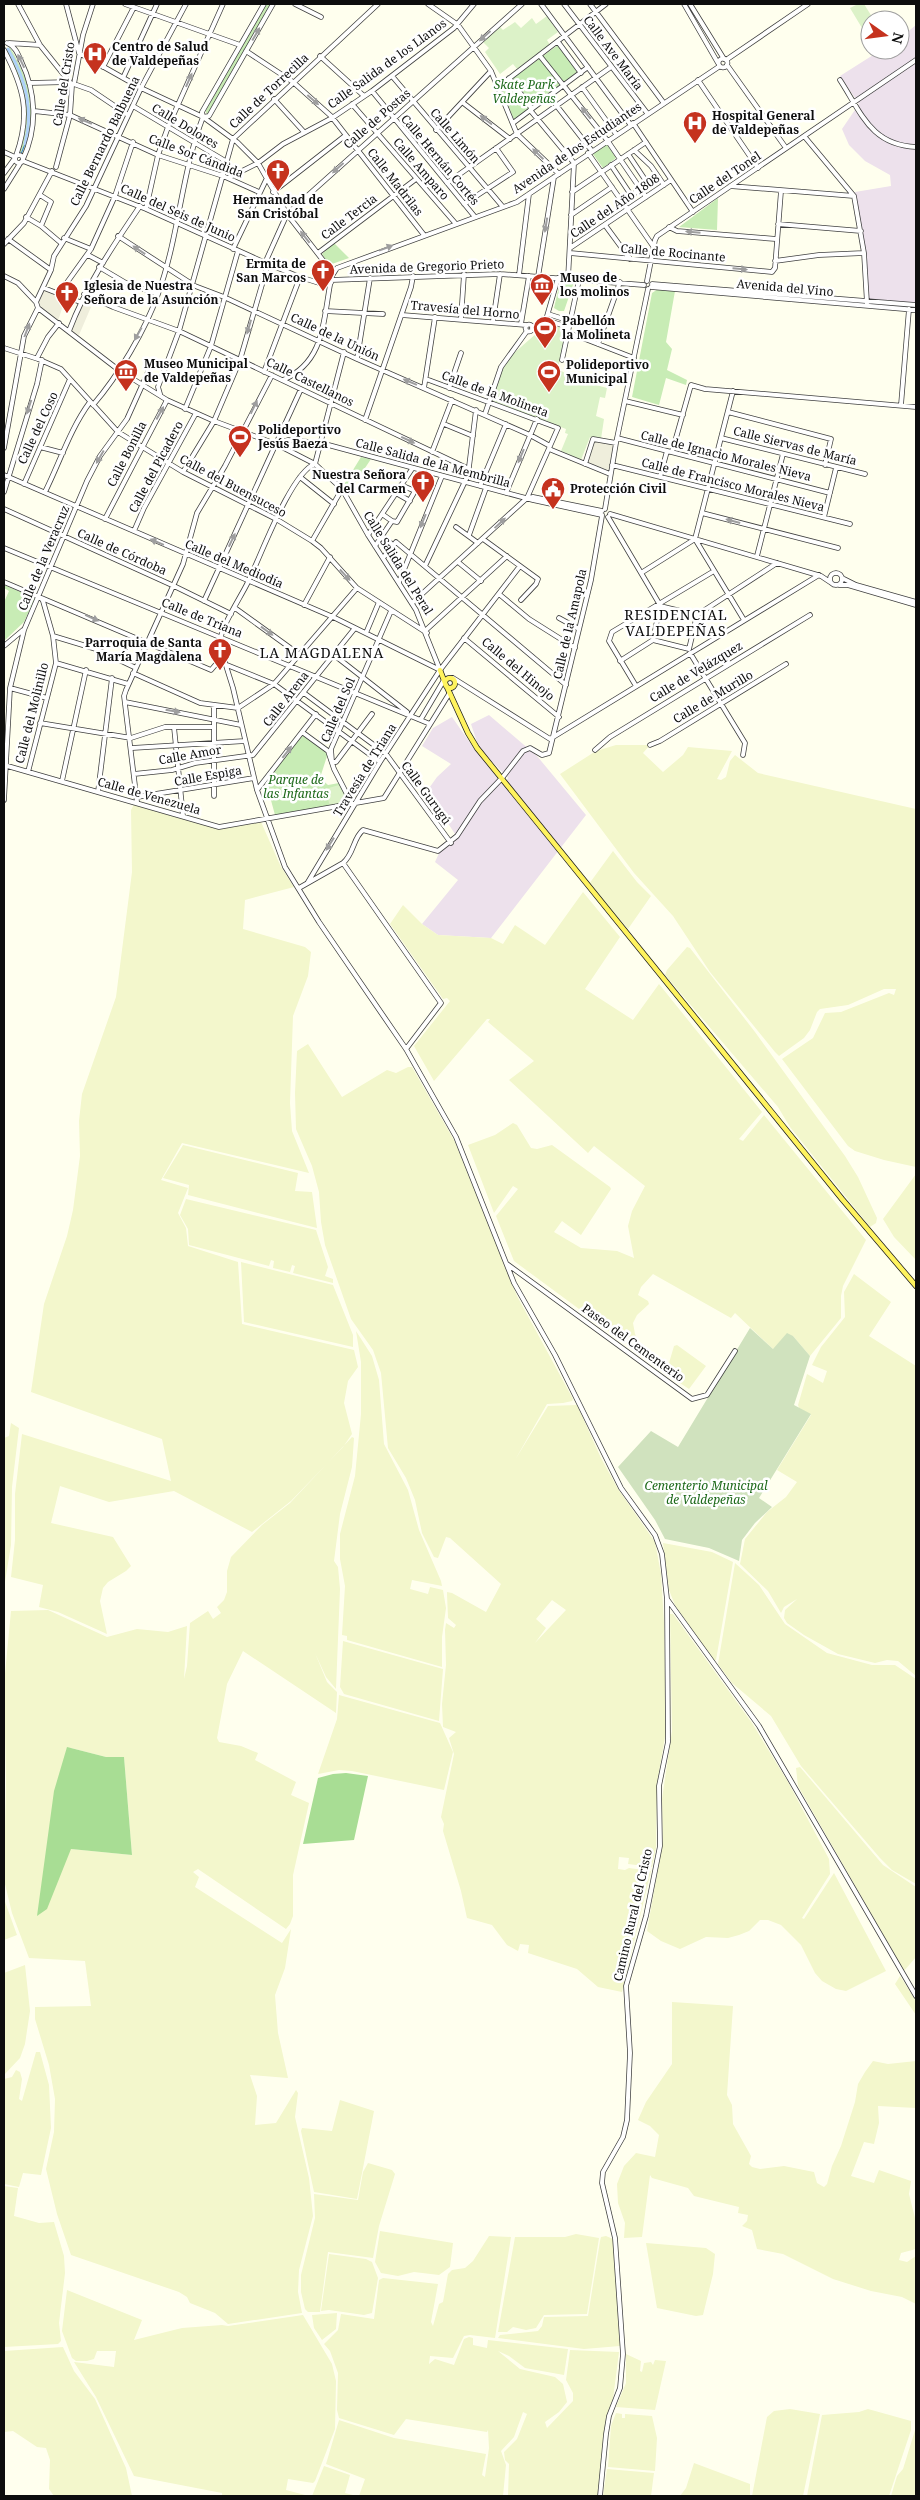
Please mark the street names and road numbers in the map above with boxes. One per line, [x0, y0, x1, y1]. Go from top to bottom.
street label: Calle Ave María [580, 12, 647, 94]
street label: Calle Salida de los Llanos [324, 15, 450, 113]
street label: Calle del Cristo [48, 40, 79, 127]
street label: Calle de Torrecilla [225, 49, 312, 132]
street label: Calle Bernardo Balbuena [66, 73, 144, 209]
street label: Calle de Postas [339, 85, 414, 153]
street label: Avenida de los Estudiantes [509, 98, 645, 197]
street label: Calle Dolores [149, 99, 222, 152]
street label: Calle Limón [427, 104, 484, 167]
street label: Calle Hernán Cortés [397, 111, 484, 209]
street label: Calle Sor Cándida [146, 130, 246, 182]
street label: Calle Amparo [390, 134, 453, 204]
street label: Calle Madrilas [363, 144, 427, 219]
street label: Calle del Tonel [685, 147, 764, 208]
street label: Calle del Año 1808 [567, 169, 663, 242]
street label: Calle del Seis de Junio [118, 179, 239, 246]
street label: Calle Tercia [317, 190, 381, 243]
street label: Calle de Rocinante [620, 239, 726, 266]
street label: Avenida de Gregorio Prieto [349, 255, 505, 278]
street label: Avenida del Vino [736, 275, 834, 300]
street label: Travesía del Horno [410, 296, 520, 323]
street label: Calle de la Unión [288, 308, 383, 365]
street label: Calle Castellanos [264, 353, 357, 410]
street label: Calle de la Molineta [439, 366, 551, 421]
street label: Calle del Coso [13, 389, 62, 467]
street label: Calle Bonilla [103, 418, 151, 490]
street label: Calle del Picadero [124, 418, 187, 516]
street label: Calle Siervas de María [731, 422, 859, 469]
street label: Calle de Ignacio Morales Nieva [639, 426, 813, 485]
street label: Calle Salida de la Membrilla [354, 434, 513, 491]
street label: Calle del Buensuceso [177, 450, 290, 521]
street label: Calle de Francisco Morales Nieva [640, 453, 827, 516]
street label: Calle de la Veracruz [14, 503, 73, 613]
street label: Calle Salida del Peral [360, 508, 437, 618]
street label: Calle de Córdoba [75, 524, 170, 579]
street label: Calle del Mediodía [182, 535, 286, 592]
street label: Calle de la Amapola [549, 567, 591, 681]
street label: Calle de Triana [159, 594, 246, 642]
street label: Calle del Hinojo [478, 633, 558, 704]
street label: Calle de Velázquez [646, 637, 746, 706]
street label: Calle del Molinillo [11, 661, 52, 765]
street label: Calle de Murillo [669, 666, 756, 727]
street label: Calle Arena [259, 667, 313, 730]
street label: Calle del Sol [316, 675, 359, 745]
street label: Travesía de Triana [329, 720, 400, 820]
street label: Calle Amor [157, 741, 223, 768]
street label: Calle Gurugú [398, 758, 455, 828]
street label: Calle Espiga [173, 761, 243, 790]
street label: Calle de Venezuela [96, 773, 203, 818]
street label: Paseo del Cementerio [579, 1300, 688, 1386]
street label: Camino Rural del Cristo [609, 1847, 656, 1983]

